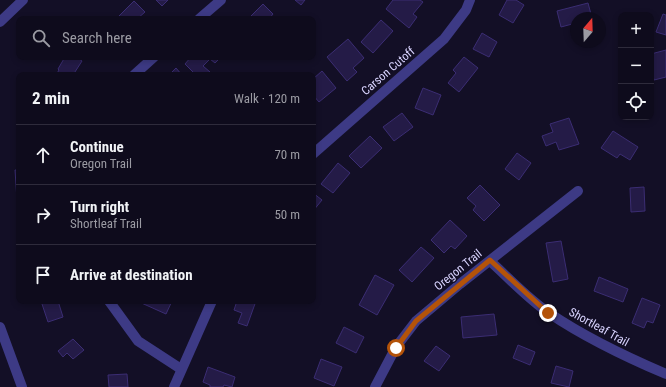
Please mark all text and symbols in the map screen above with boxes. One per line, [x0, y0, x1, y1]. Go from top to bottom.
north arrow [570, 12, 606, 48]
map controls [618, 12, 654, 120]
button: + [618, 12, 654, 48]
search box [16, 16, 316, 60]
icon: search [30, 27, 52, 49]
text: Search here [62, 29, 132, 47]
street label: Carson Cutoff [359, 44, 418, 98]
button: − [618, 48, 654, 84]
button: locate [618, 84, 654, 120]
text: 2 min [32, 88, 70, 108]
text: Walk · 120 m [234, 91, 300, 106]
text: Continue [70, 138, 124, 156]
icon: ahead [32, 144, 54, 166]
text: 70 m [274, 147, 300, 162]
text: Oregon Trail [70, 156, 132, 171]
text: Turn right [70, 198, 129, 216]
icon: right [32, 204, 54, 226]
text: 50 m [274, 207, 300, 222]
text: Shortleaf Trail [70, 216, 142, 231]
street label: Oregon Trail [431, 247, 485, 293]
icon: arrive [32, 264, 54, 286]
text: Arrive at destination [70, 266, 193, 284]
route end [539, 304, 557, 322]
street label: Shortleaf Trail [567, 305, 631, 349]
route start [387, 339, 405, 357]

